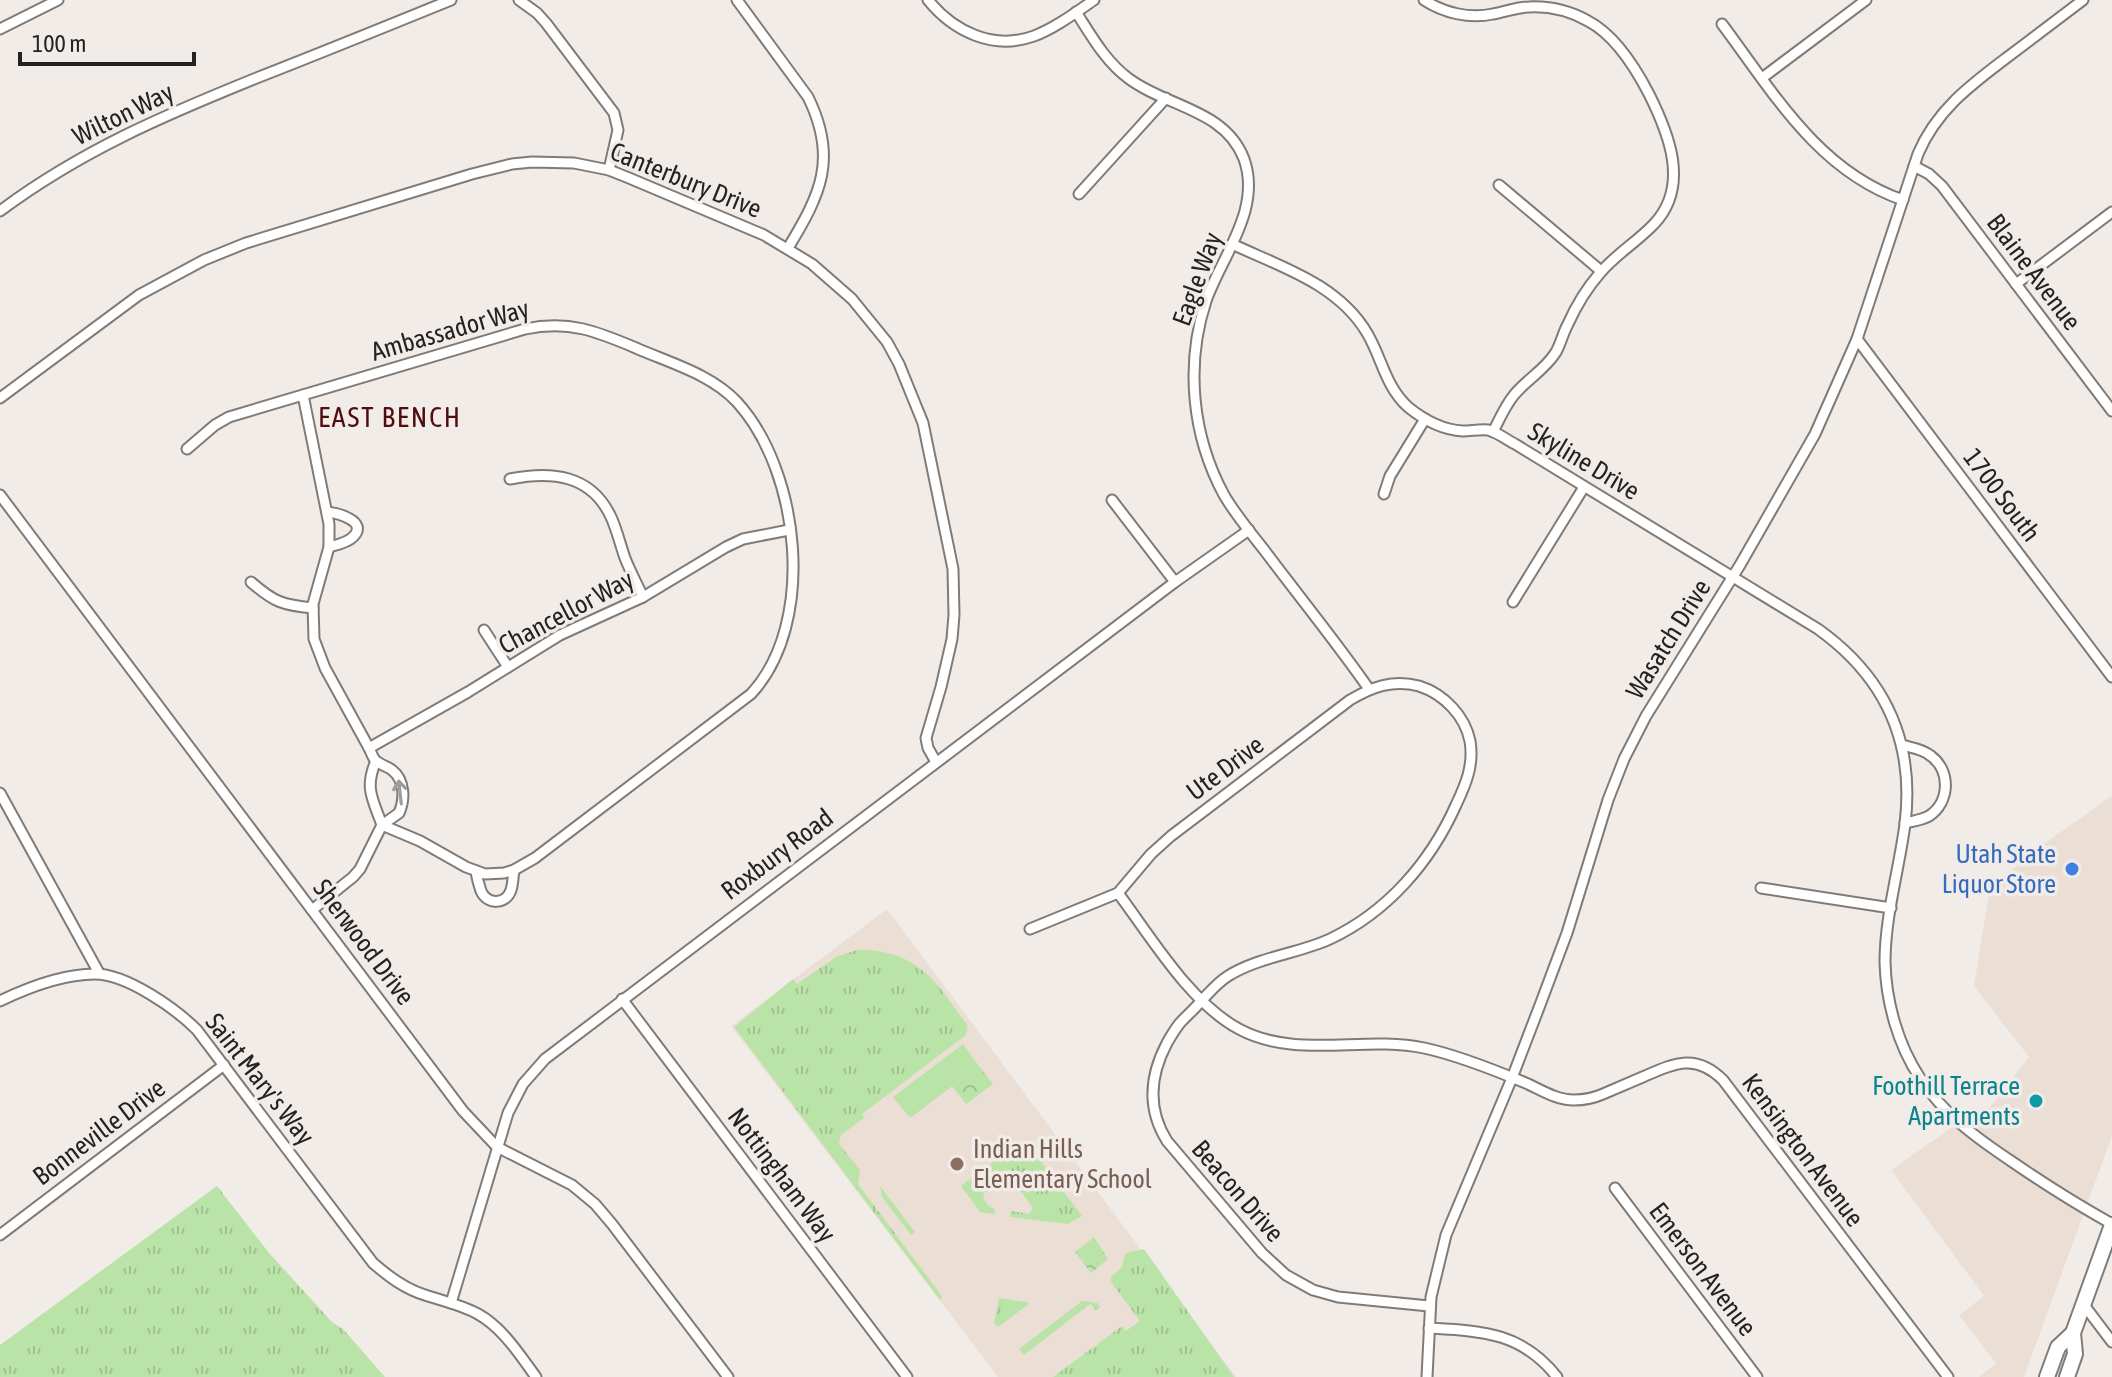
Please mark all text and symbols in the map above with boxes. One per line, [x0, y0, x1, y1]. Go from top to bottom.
scale bar [20, 16, 194, 66]
text: 100 m [32, 30, 86, 57]
street label: Wilton Way [68, 77, 178, 151]
street label: Canterbury Drive [606, 136, 766, 224]
street label: Blaine Avenue [1981, 208, 2087, 336]
street label: Eagle Way [1166, 228, 1228, 330]
street label: Ambassador Way [368, 293, 533, 367]
district label: EAST BENCH [318, 401, 462, 433]
street label: Skyline Drive [1523, 416, 1645, 506]
street label: 1700 South [1957, 443, 2047, 547]
street label: Chancellor Way [493, 564, 639, 660]
street label: Wasatch Drive [1620, 574, 1716, 704]
street label: Ute Drive [1181, 729, 1269, 807]
one-way arrow [393, 780, 408, 806]
street label: Roxbury Road [715, 802, 839, 906]
place label: Utah State Liquor Store [1942, 839, 2056, 899]
marker: Utah State Liquor Store [2063, 860, 2081, 878]
street label: Sherwood Drive [307, 873, 421, 1011]
street label: Saint Mary's Way [199, 1007, 321, 1151]
street label: Kensington Avenue [1736, 1068, 1870, 1232]
place label: Foothill Terrace Apartments [1872, 1071, 2020, 1131]
street label: Bonneville Drive [27, 1073, 171, 1191]
marker: Foothill Terrace Apartments [2027, 1092, 2045, 1110]
street label: Nottingham Way [722, 1102, 842, 1248]
place label: Indian Hills Elementary School [973, 1134, 1152, 1194]
street label: Beacon Drive [1186, 1134, 1290, 1248]
marker: Indian Hills Elementary School [948, 1155, 966, 1173]
street label: Emerson Avenue [1643, 1197, 1763, 1341]

